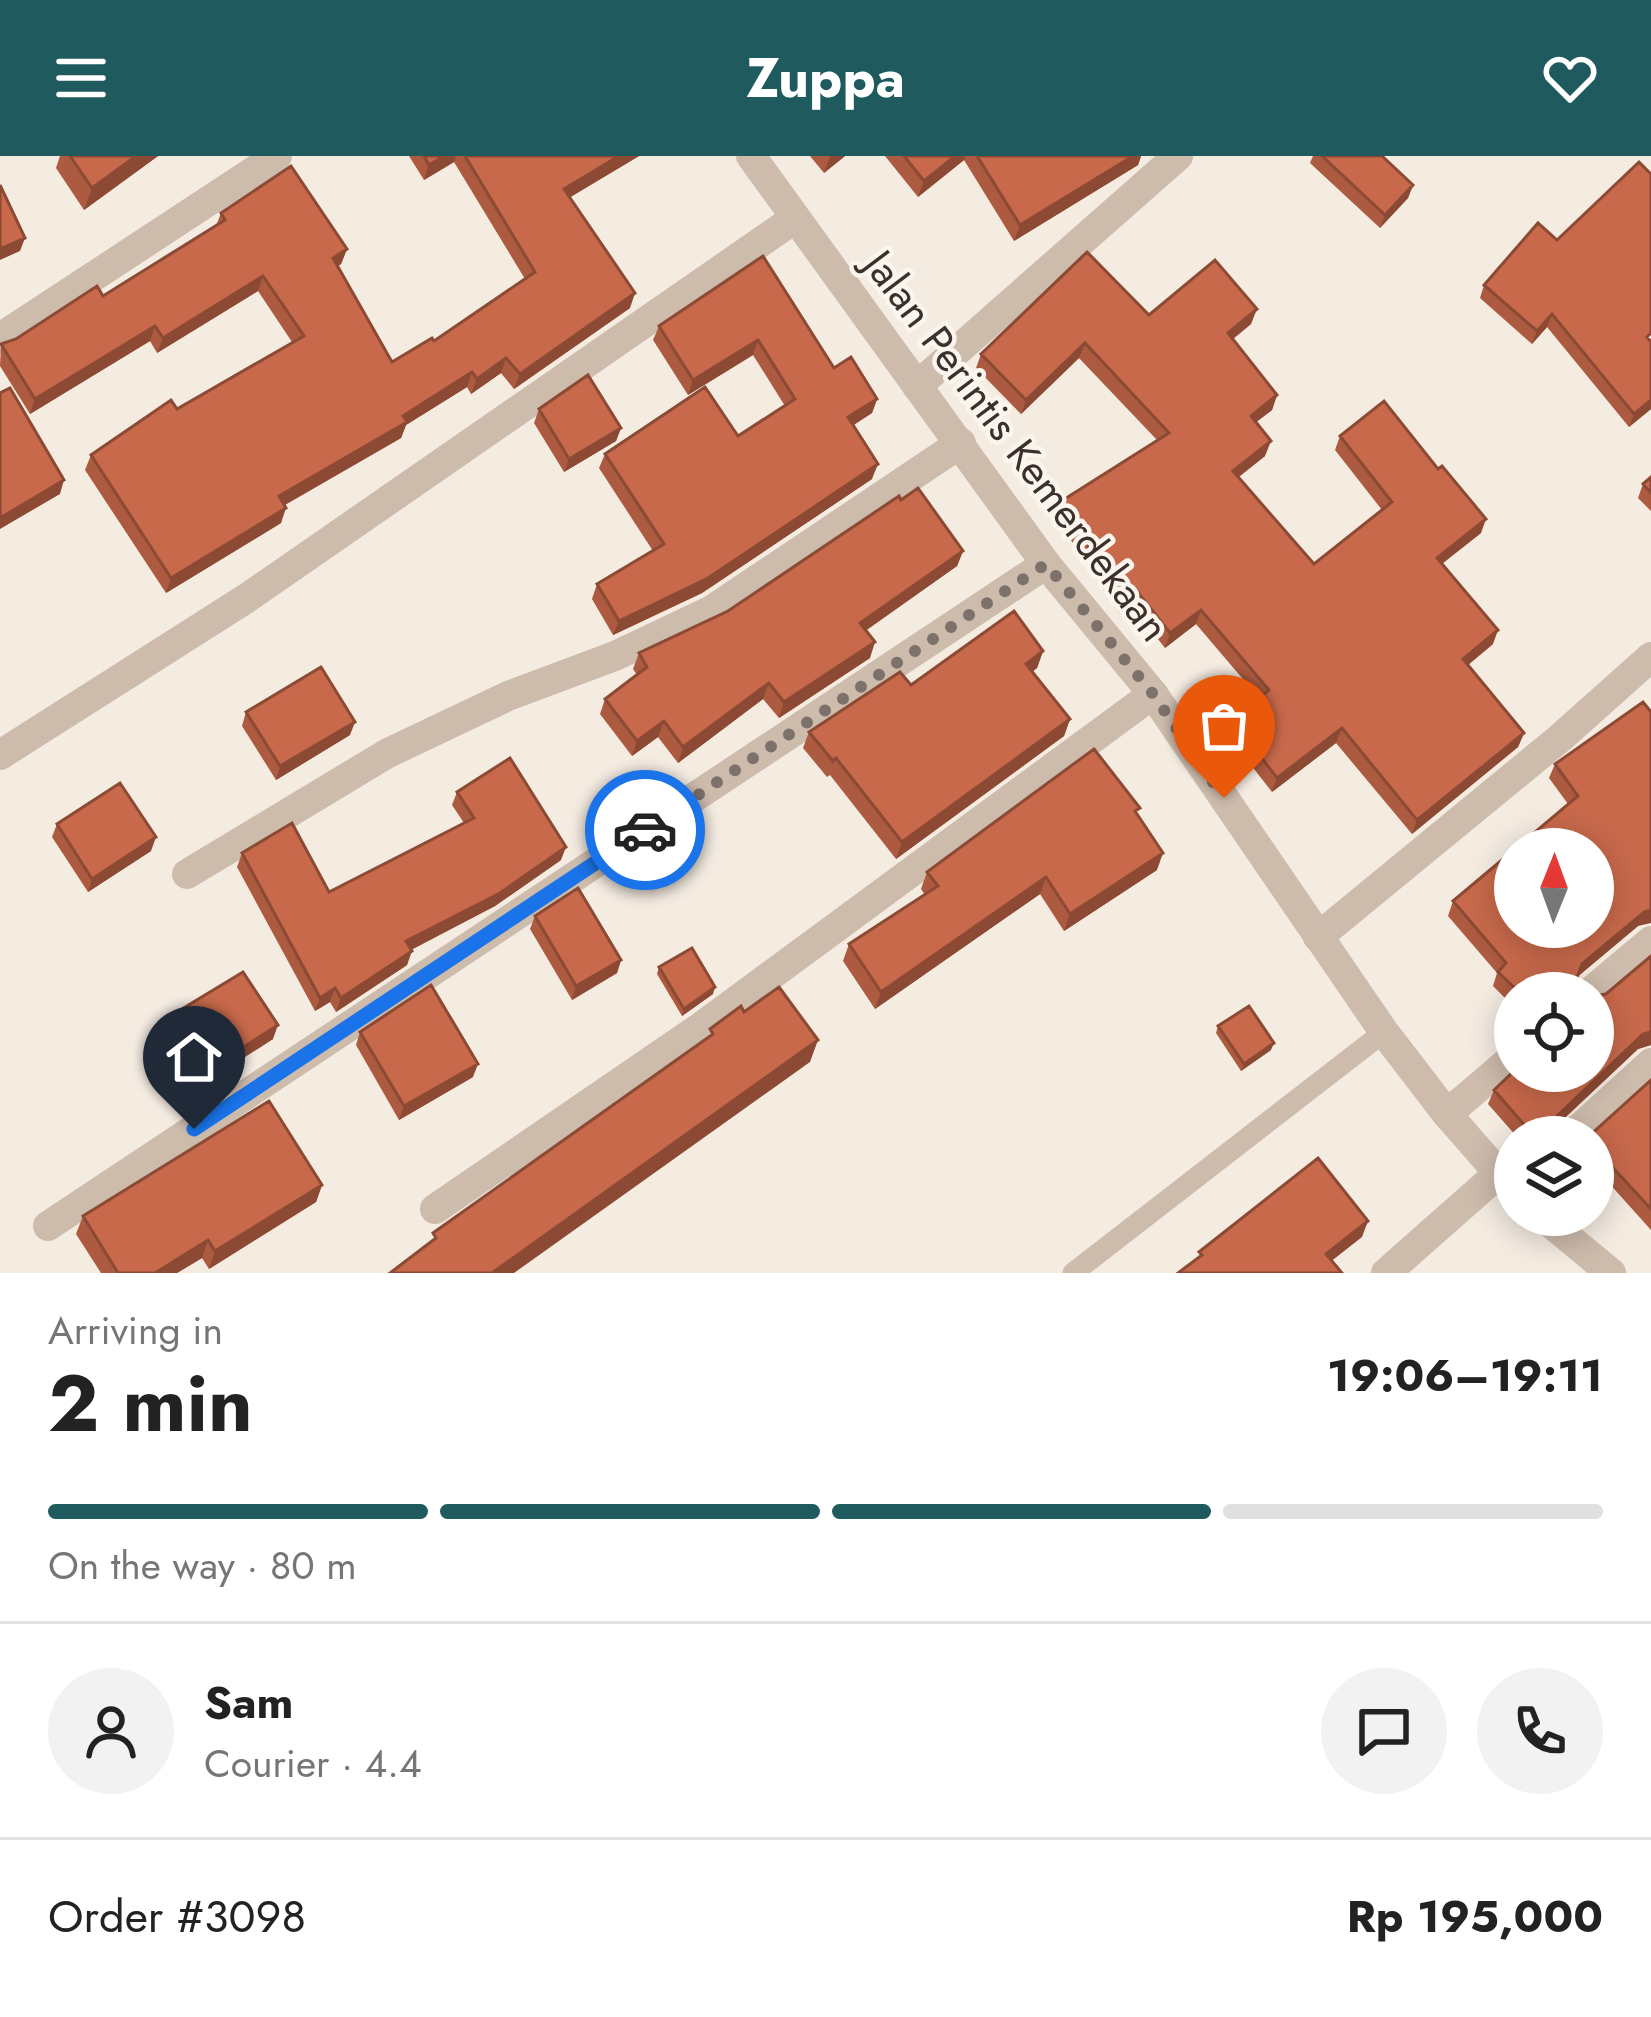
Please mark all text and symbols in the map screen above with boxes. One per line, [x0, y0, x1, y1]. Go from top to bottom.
text: Zuppa [746, 39, 905, 117]
icon: menu [48, 45, 114, 111]
icon: heart [1537, 45, 1603, 111]
street label: Jalan Perintis Kemerdekaan [847, 234, 1184, 654]
pin [1173, 675, 1275, 798]
icon: bag [1191, 693, 1257, 759]
courier [585, 770, 705, 890]
icon: car [612, 797, 678, 863]
north arrow [1494, 828, 1614, 948]
map controls [1494, 828, 1614, 1236]
button: locate [1494, 972, 1614, 1092]
pin [143, 1006, 245, 1129]
icon: home [161, 1024, 227, 1090]
button: layers [1494, 1116, 1614, 1236]
text: Arriving in [48, 1302, 223, 1359]
text: 19:06–19:11 [1327, 1343, 1603, 1408]
text: 2 min [48, 1348, 253, 1460]
text: On the way · 80 m [48, 1537, 357, 1594]
button: person [48, 1668, 174, 1794]
button: chat [1321, 1668, 1447, 1794]
button: phone [1477, 1668, 1603, 1794]
text: Sam [204, 1670, 293, 1735]
text: Courier · 4.4 [204, 1735, 422, 1792]
text: Order #3098 [48, 1884, 306, 1949]
text: Rp 195,000 [1347, 1884, 1603, 1949]

